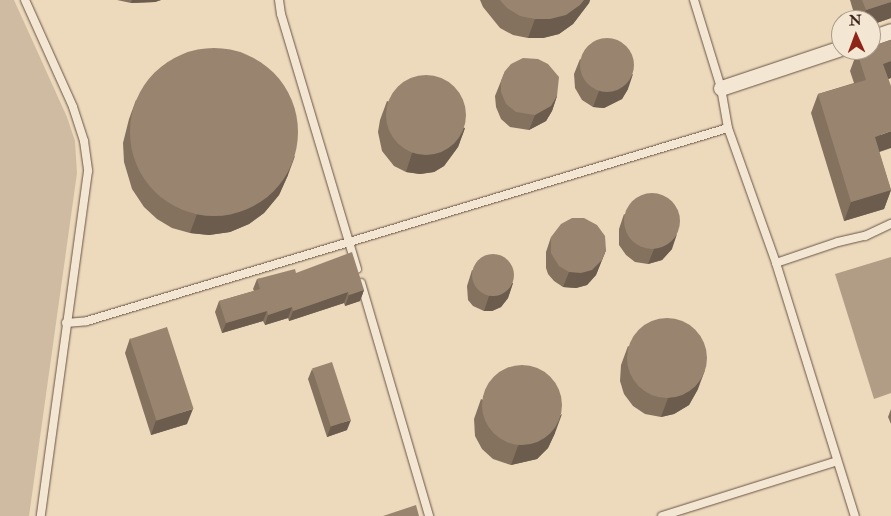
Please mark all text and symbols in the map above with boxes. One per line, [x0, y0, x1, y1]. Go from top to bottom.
north arrow [831, 10, 881, 60]
text: N [849, 12, 862, 29]

